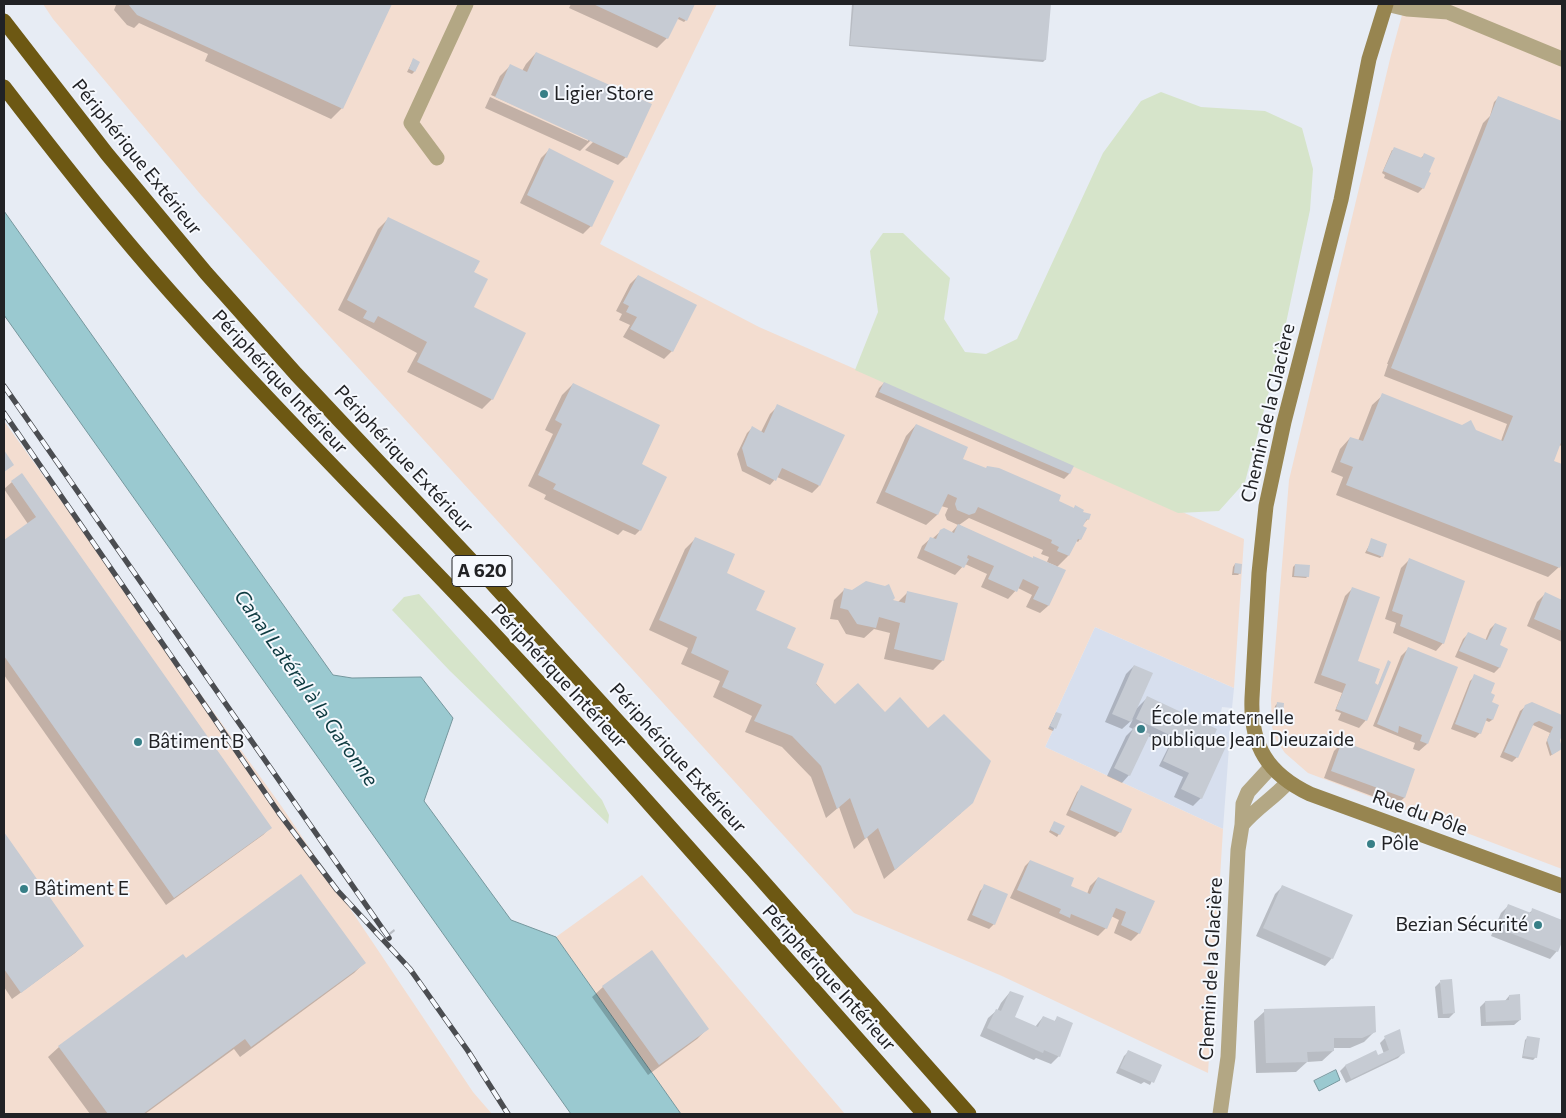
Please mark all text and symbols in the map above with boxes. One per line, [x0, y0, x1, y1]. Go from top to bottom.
street label: Périphérique Extérieur [67, 75, 207, 239]
place label: Ligier Store [554, 83, 653, 105]
marker: Ligier Store [538, 88, 550, 100]
street label: Périphérique Intérieur [207, 305, 353, 459]
street label: Chemin de la Glacière [1236, 321, 1300, 505]
street label: Périphérique Extérieur [330, 380, 478, 538]
road number: A 620 [452, 556, 512, 586]
water label: Canal Latéral à la Garonne [229, 585, 383, 791]
street label: Périphérique Intérieur [486, 599, 632, 753]
street label: Périphérique Extérieur [605, 678, 751, 838]
place label: École maternelle publique Jean Dieuzaide [1151, 707, 1354, 751]
marker: École maternelle publique Jean Dieuzaide [1135, 723, 1147, 735]
place label: Bâtiment B [148, 731, 244, 753]
marker: Bâtiment B [132, 736, 144, 748]
street label: Rue du Pôle [1369, 785, 1471, 841]
place label: Pôle [1381, 833, 1419, 855]
marker: Pôle [1365, 838, 1377, 850]
street label: Chemin de la Glacière [1195, 877, 1227, 1061]
place label: Bâtiment E [34, 878, 129, 900]
marker: Bâtiment E [18, 883, 30, 895]
street label: Périphérique Intérieur [757, 900, 901, 1056]
place label: Bezian Sécurité [1396, 914, 1528, 936]
marker: Bezian Sécurité [1532, 919, 1544, 931]

